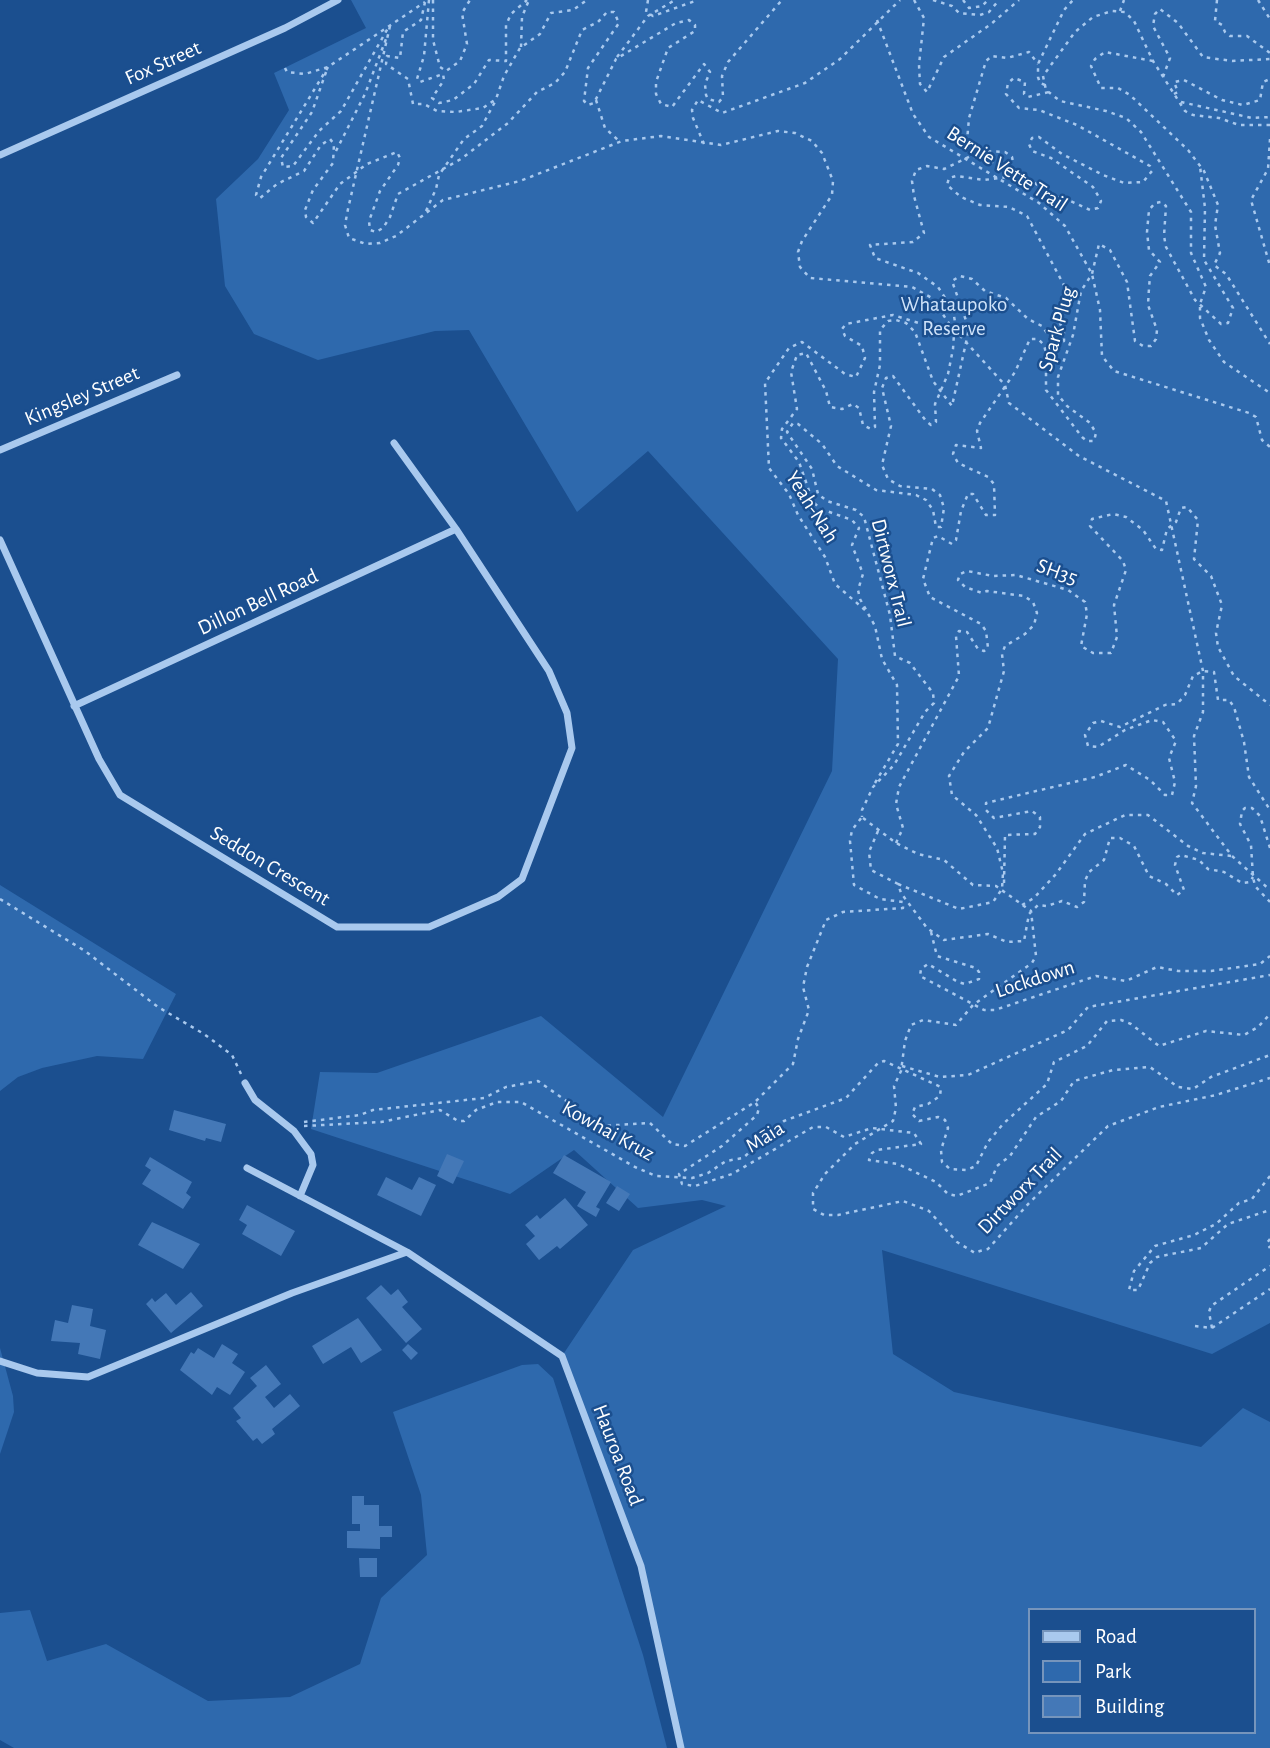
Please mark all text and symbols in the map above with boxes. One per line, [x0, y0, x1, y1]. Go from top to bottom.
street label: Fox Street [121, 35, 205, 91]
street label: Bernie Vette Trail [942, 121, 1072, 217]
street label: Spark Plug [1033, 284, 1081, 374]
park label: Whataupoko Reserve [901, 292, 1007, 342]
street label: Kingsley Street [21, 361, 143, 431]
street label: Yeah-Nah [780, 466, 844, 548]
street label: Dirtworx Trail [865, 516, 917, 630]
street label: SH35 [1033, 553, 1081, 591]
street label: Dillon Bell Road [194, 563, 322, 641]
street label: Seddon Crescent [206, 820, 334, 912]
street label: Lockdown [992, 954, 1078, 1004]
street label: Kowhai Kruz [557, 1095, 659, 1167]
street label: Māia [741, 1115, 789, 1159]
street label: Dirtworx Trail [972, 1142, 1068, 1240]
street label: Hauroa Road [587, 1401, 649, 1509]
legend [1028, 1608, 1256, 1734]
text: Road [1095, 1626, 1137, 1647]
text: Park [1095, 1661, 1131, 1682]
text: Building [1095, 1696, 1164, 1717]

